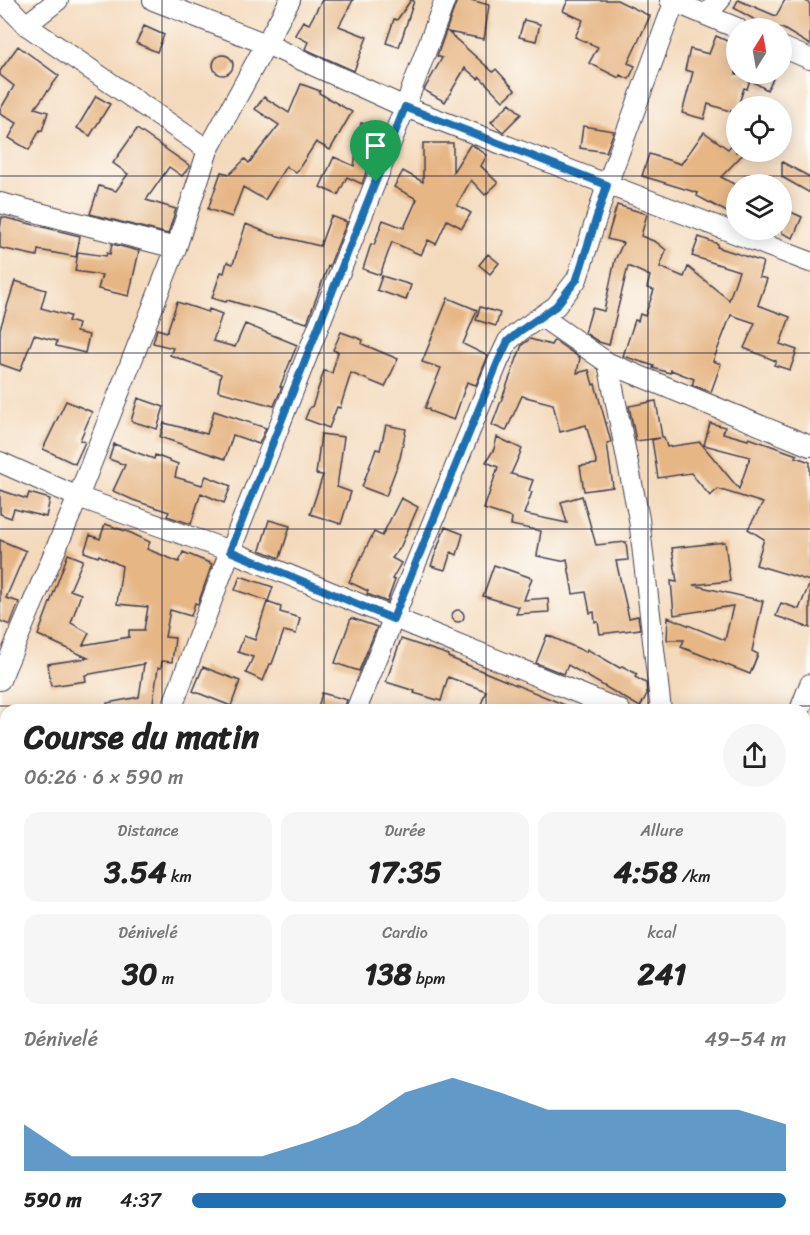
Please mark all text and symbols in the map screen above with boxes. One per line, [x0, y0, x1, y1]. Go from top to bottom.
north arrow [726, 18, 792, 84]
map controls [726, 18, 792, 240]
button: locate [726, 96, 792, 162]
pin [350, 120, 401, 182]
icon: arrive [359, 129, 392, 162]
button: layers [726, 174, 792, 240]
text: Course du matin [24, 708, 259, 766]
button: share [723, 724, 786, 787]
text: 06:26 · 6 × 590 m [24, 760, 183, 795]
text: Distance [118, 816, 178, 845]
text: Durée [384, 816, 426, 845]
text: Allure [641, 816, 683, 845]
text: 3.54 [104, 845, 167, 899]
text: 17:35 [368, 845, 442, 899]
text: 4:58 [613, 845, 678, 899]
text: km [167, 862, 192, 891]
text: /km [678, 862, 711, 891]
text: Dénivelé [118, 918, 178, 947]
text: Cardio [382, 918, 428, 947]
text: kcal [647, 918, 677, 947]
text: 30 [122, 947, 157, 1001]
text: 138 [364, 947, 412, 1001]
text: 241 [638, 947, 686, 1001]
text: m [157, 964, 174, 993]
text: bpm [412, 964, 446, 993]
text: Dénivelé [24, 1022, 98, 1057]
text: 49–54 m [705, 1022, 786, 1057]
text: 590 m [24, 1183, 82, 1218]
text: 4:37 [120, 1183, 161, 1218]

